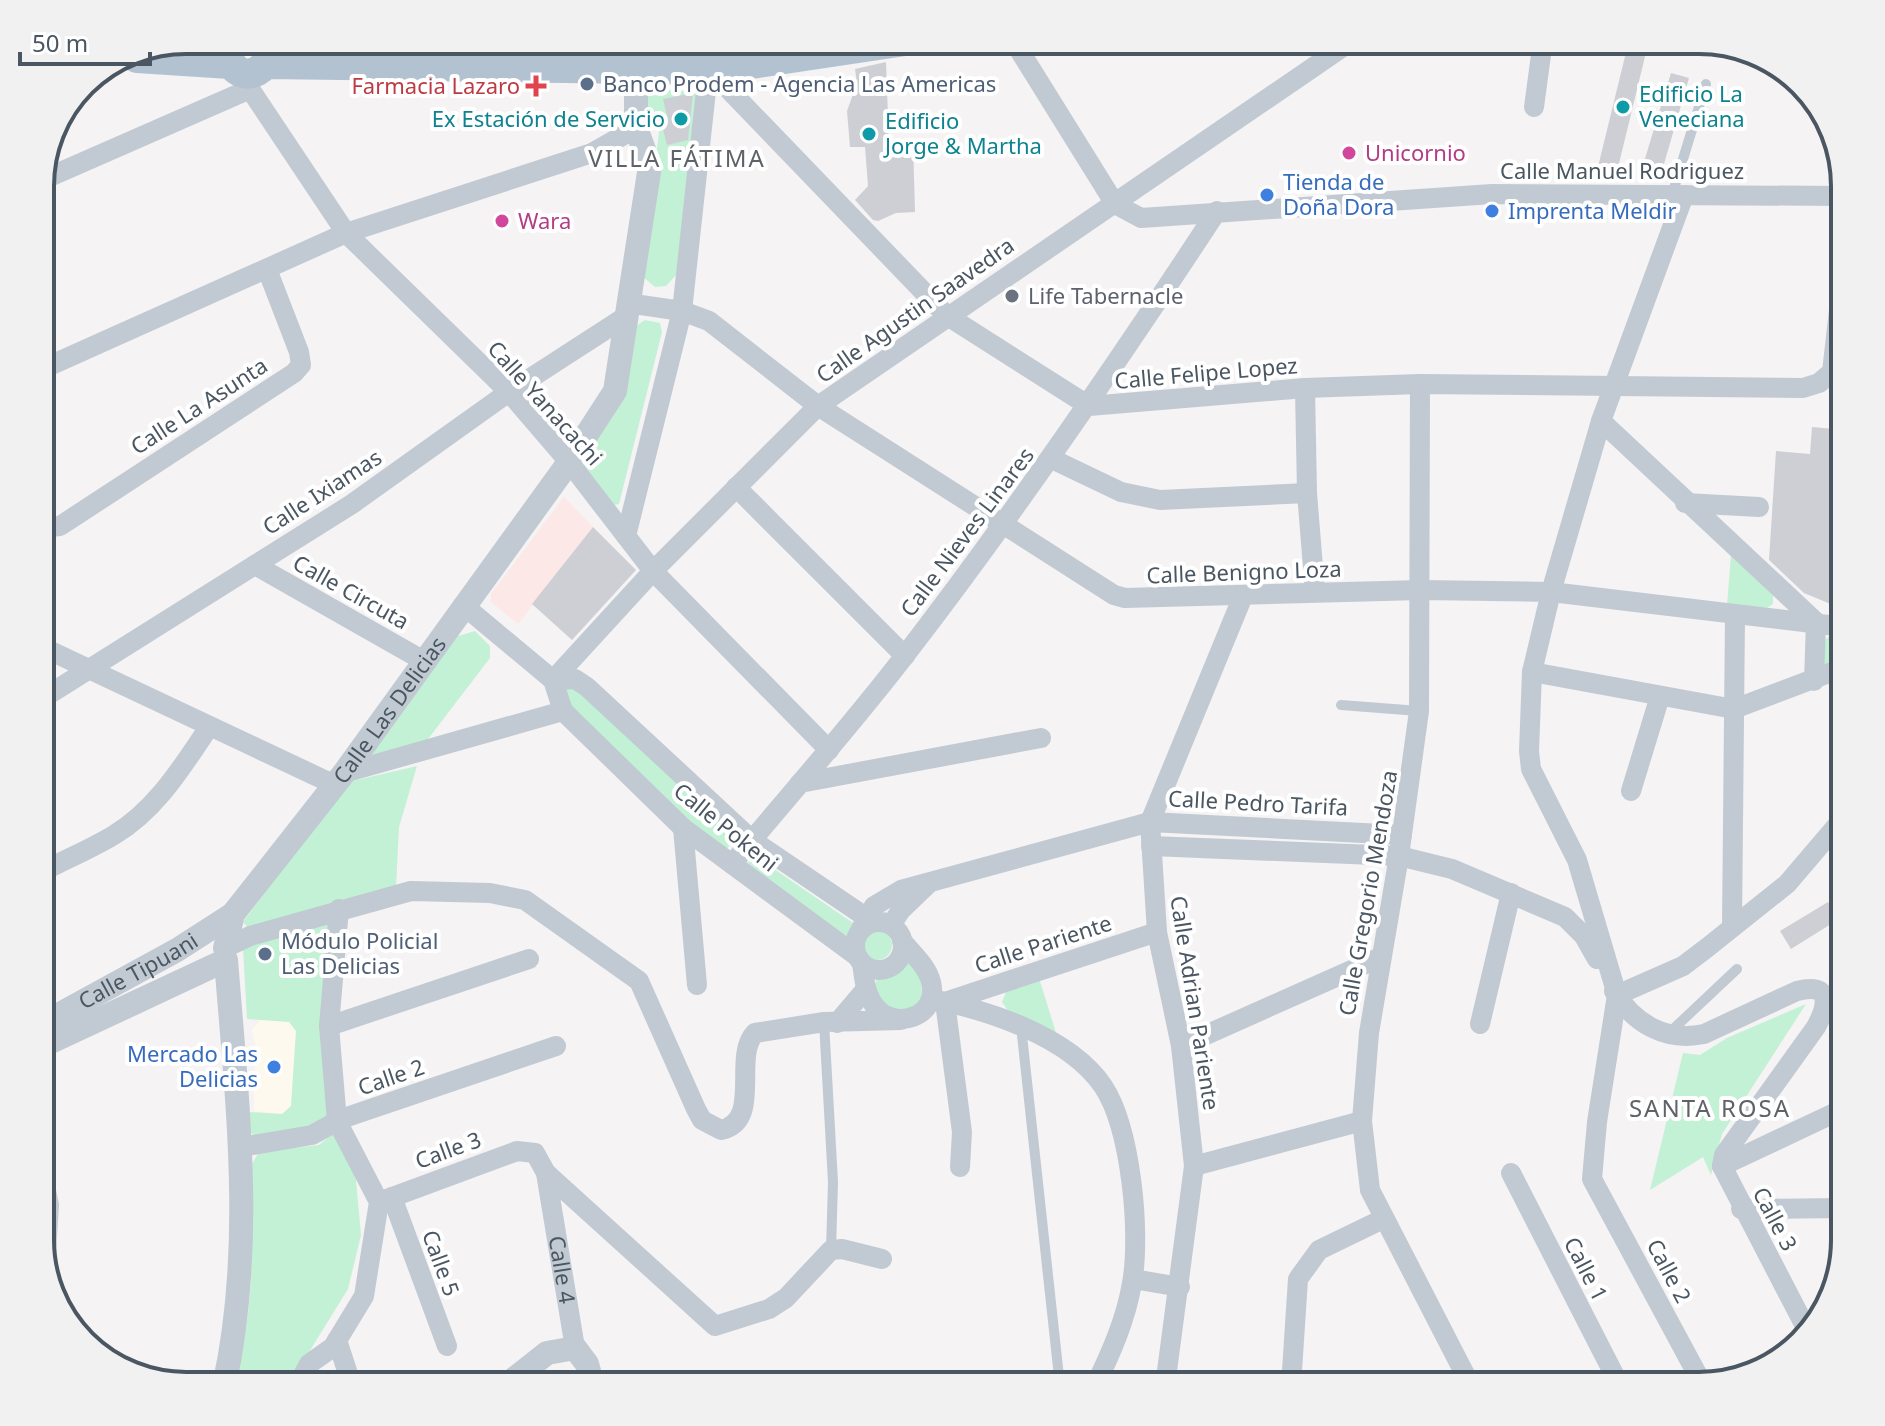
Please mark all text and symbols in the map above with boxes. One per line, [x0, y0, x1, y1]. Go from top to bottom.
scale bar [20, 16, 150, 66]
text: 50 m [32, 26, 88, 59]
place label: Banco Prodem - Agencia Las Americas [603, 68, 996, 98]
place label: Farmacia Lazaro [351, 70, 520, 100]
marker: Banco Prodem - Agencia Las Americas [578, 75, 596, 93]
marker: Farmacia Lazaro [527, 77, 545, 95]
place label: Edificio La Veneciana [1639, 78, 1745, 133]
marker: Edificio La Veneciana [1614, 98, 1632, 116]
place label: Ex Estación de Servicio [432, 103, 665, 133]
place label: Edificio Jorge & Martha [883, 105, 1042, 160]
marker: Ex Estación de Servicio [672, 110, 690, 128]
marker: Edificio Jorge & Martha [860, 125, 878, 143]
place label: Unicornio [1365, 137, 1466, 167]
district label: VILLA FÁTIMA [588, 141, 766, 174]
marker: Unicornio [1340, 144, 1358, 162]
street label: Calle Manuel Rodriguez [1500, 155, 1744, 185]
place label: Tienda de Doña Dora [1283, 166, 1394, 221]
marker: Tienda de Doña Dora [1258, 186, 1276, 204]
place label: Imprenta Meldir [1508, 195, 1677, 225]
marker: Imprenta Meldir [1483, 202, 1501, 220]
place label: Wara [518, 205, 571, 235]
marker: Wara [493, 212, 511, 230]
street label: Calle Agustin Saavedra [809, 229, 1019, 389]
place label: Life Tabernacle [1028, 280, 1183, 310]
marker: Life Tabernacle [1003, 287, 1021, 305]
street label: Calle Yanacachi [482, 334, 610, 471]
street label: Calle Felipe Lopez [1113, 349, 1299, 395]
street label: Calle La Asunta [124, 350, 273, 461]
street label: Calle Ixiamas [256, 441, 387, 541]
street label: Calle Nieves Linares [893, 441, 1040, 622]
street label: Calle Circuta [288, 547, 415, 635]
street label: Calle Benigno Loza [1146, 553, 1342, 589]
street label: Calle Las Delicias [325, 630, 452, 789]
street label: Calle Gregorio Mendoza [1331, 768, 1403, 1018]
street label: Calle Pokeni [668, 775, 785, 877]
street label: Calle Pedro Tarifa [1167, 782, 1349, 822]
street label: Calle Adrian Pariente [1164, 894, 1228, 1112]
street label: Calle Pariente [970, 907, 1115, 979]
street label: Calle Tipuani [72, 925, 203, 1015]
place label: Módulo Policial Las Delicias [281, 925, 438, 980]
marker: Módulo Policial Las Delicias [256, 945, 274, 963]
place label: Mercado Las Delicias [127, 1038, 258, 1093]
street label: Calle 2 [353, 1051, 428, 1101]
marker: Mercado Las Delicias [265, 1058, 283, 1076]
district label: SANTA ROSA [1629, 1091, 1791, 1124]
street label: Calle 3 [410, 1123, 485, 1175]
street label: Calle 3 [1747, 1181, 1805, 1256]
street label: Calle 5 [416, 1225, 468, 1300]
street label: Calle 1 [1558, 1231, 1616, 1306]
street label: Calle 4 [543, 1233, 583, 1306]
street label: Calle 2 [1641, 1233, 1699, 1308]

